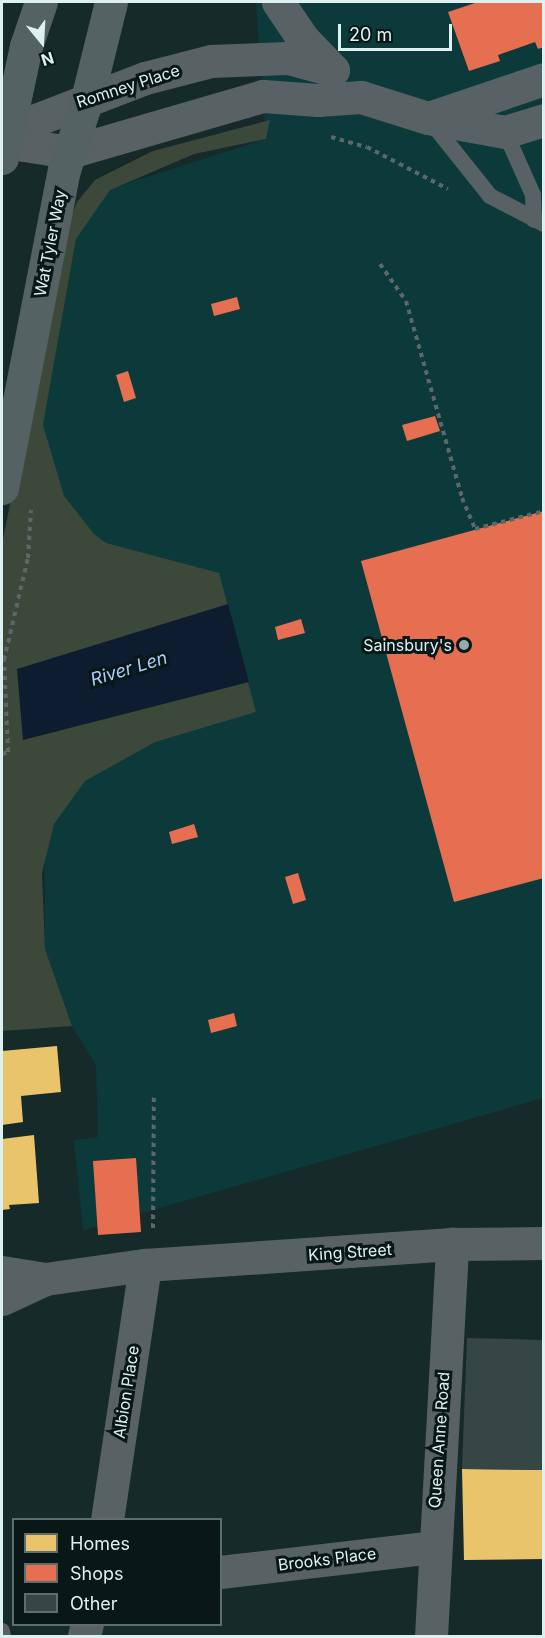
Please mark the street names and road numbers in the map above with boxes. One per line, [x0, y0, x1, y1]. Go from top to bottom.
street label: Romney Place [74, 60, 182, 112]
street label: Wat Tyler Way [30, 188, 70, 298]
street label: King Street [308, 1240, 392, 1264]
street label: Albion Place [109, 1344, 143, 1440]
street label: Queen Anne Road [425, 1371, 453, 1509]
street label: Brooks Place [277, 1543, 377, 1575]

